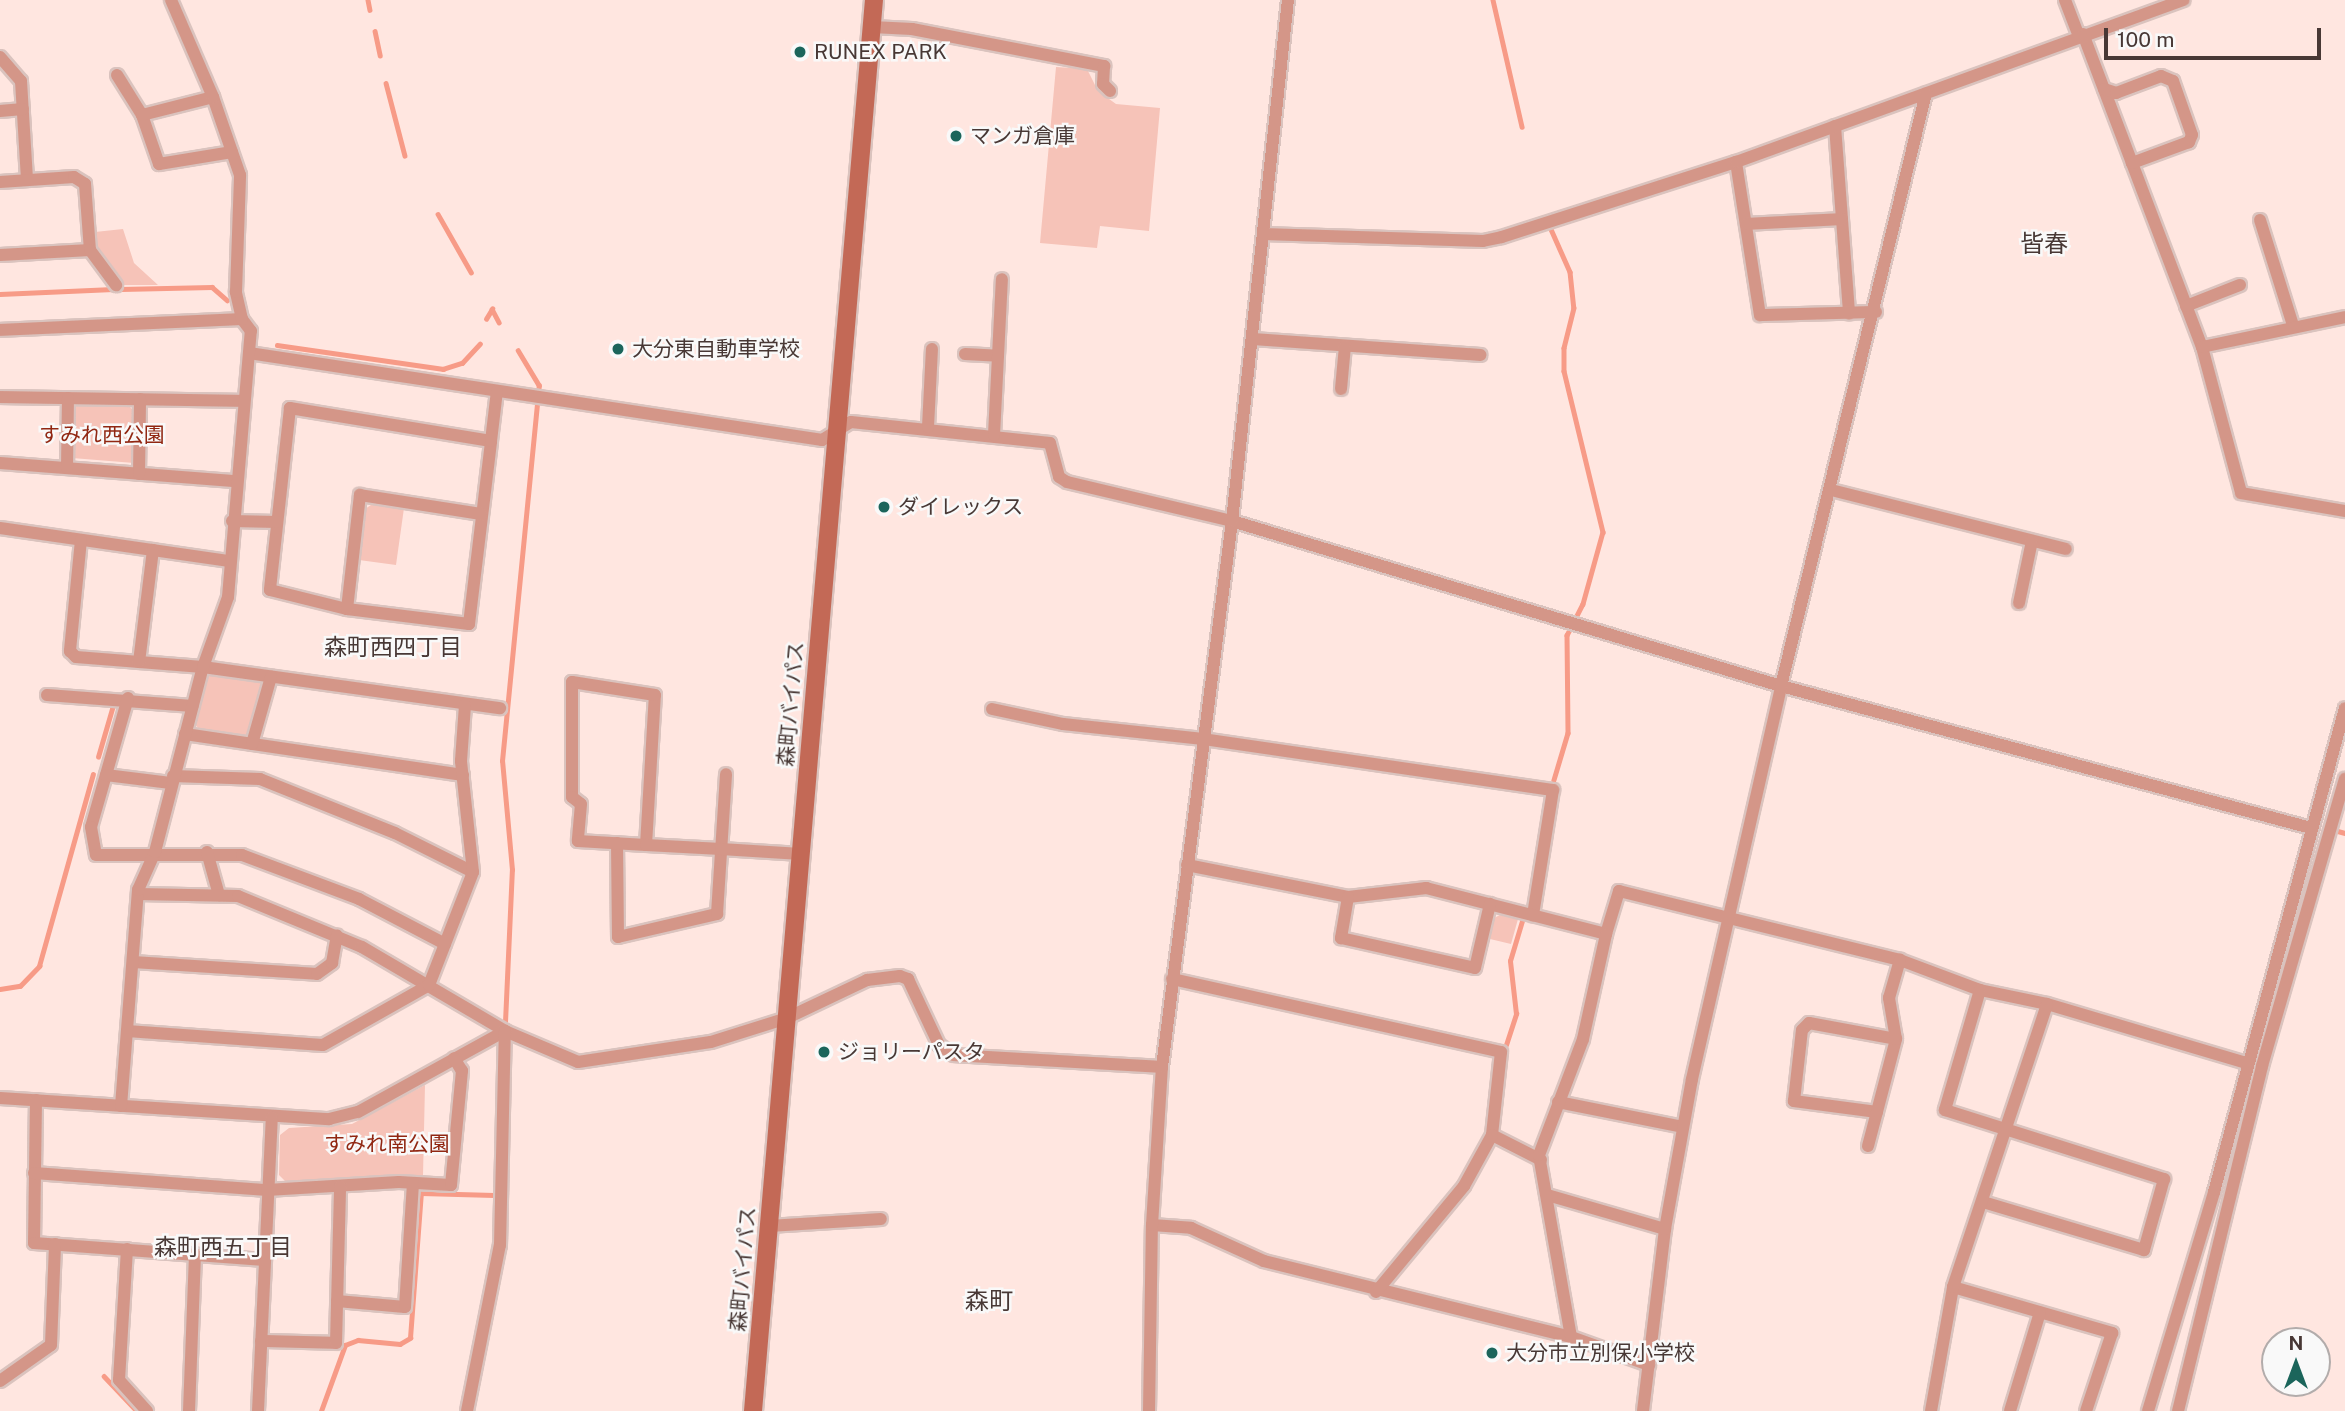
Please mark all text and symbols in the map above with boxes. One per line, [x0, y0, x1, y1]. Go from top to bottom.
scale bar [2107, 14, 2324, 58]
text: 100 m [2117, 27, 2174, 52]
place label: RUNEX PARK [814, 39, 947, 65]
marker: RUNEX PARK [792, 44, 808, 60]
place label: マンガ倉庫 [970, 123, 1075, 149]
marker: マンガ倉庫 [948, 128, 964, 144]
district label: 皆春 [2020, 230, 2068, 258]
place label: 大分東自動車学校 [632, 336, 800, 362]
marker: 大分東自動車学校 [610, 341, 626, 357]
park label: すみれ西公園 [39, 422, 165, 448]
place label: ダイレックス [898, 494, 1024, 520]
marker: ダイレックス [876, 499, 892, 515]
district label: 森町西四丁目 [324, 633, 462, 661]
street label: 森町バイパス [773, 640, 809, 768]
place label: ジョリーパスタ [838, 1039, 985, 1065]
marker: ジョリーパスタ [816, 1044, 832, 1060]
park label: すみれ南公園 [324, 1131, 450, 1157]
street label: 森町バイパス [725, 1205, 761, 1333]
district label: 森町西五丁目 [154, 1233, 292, 1261]
district label: 森町 [965, 1287, 1013, 1315]
north arrow [2261, 1327, 2331, 1397]
text: N [2289, 1332, 2303, 1354]
place label: 大分市立別保小学校 [1506, 1340, 1695, 1366]
marker: 大分市立別保小学校 [1484, 1345, 1500, 1361]

